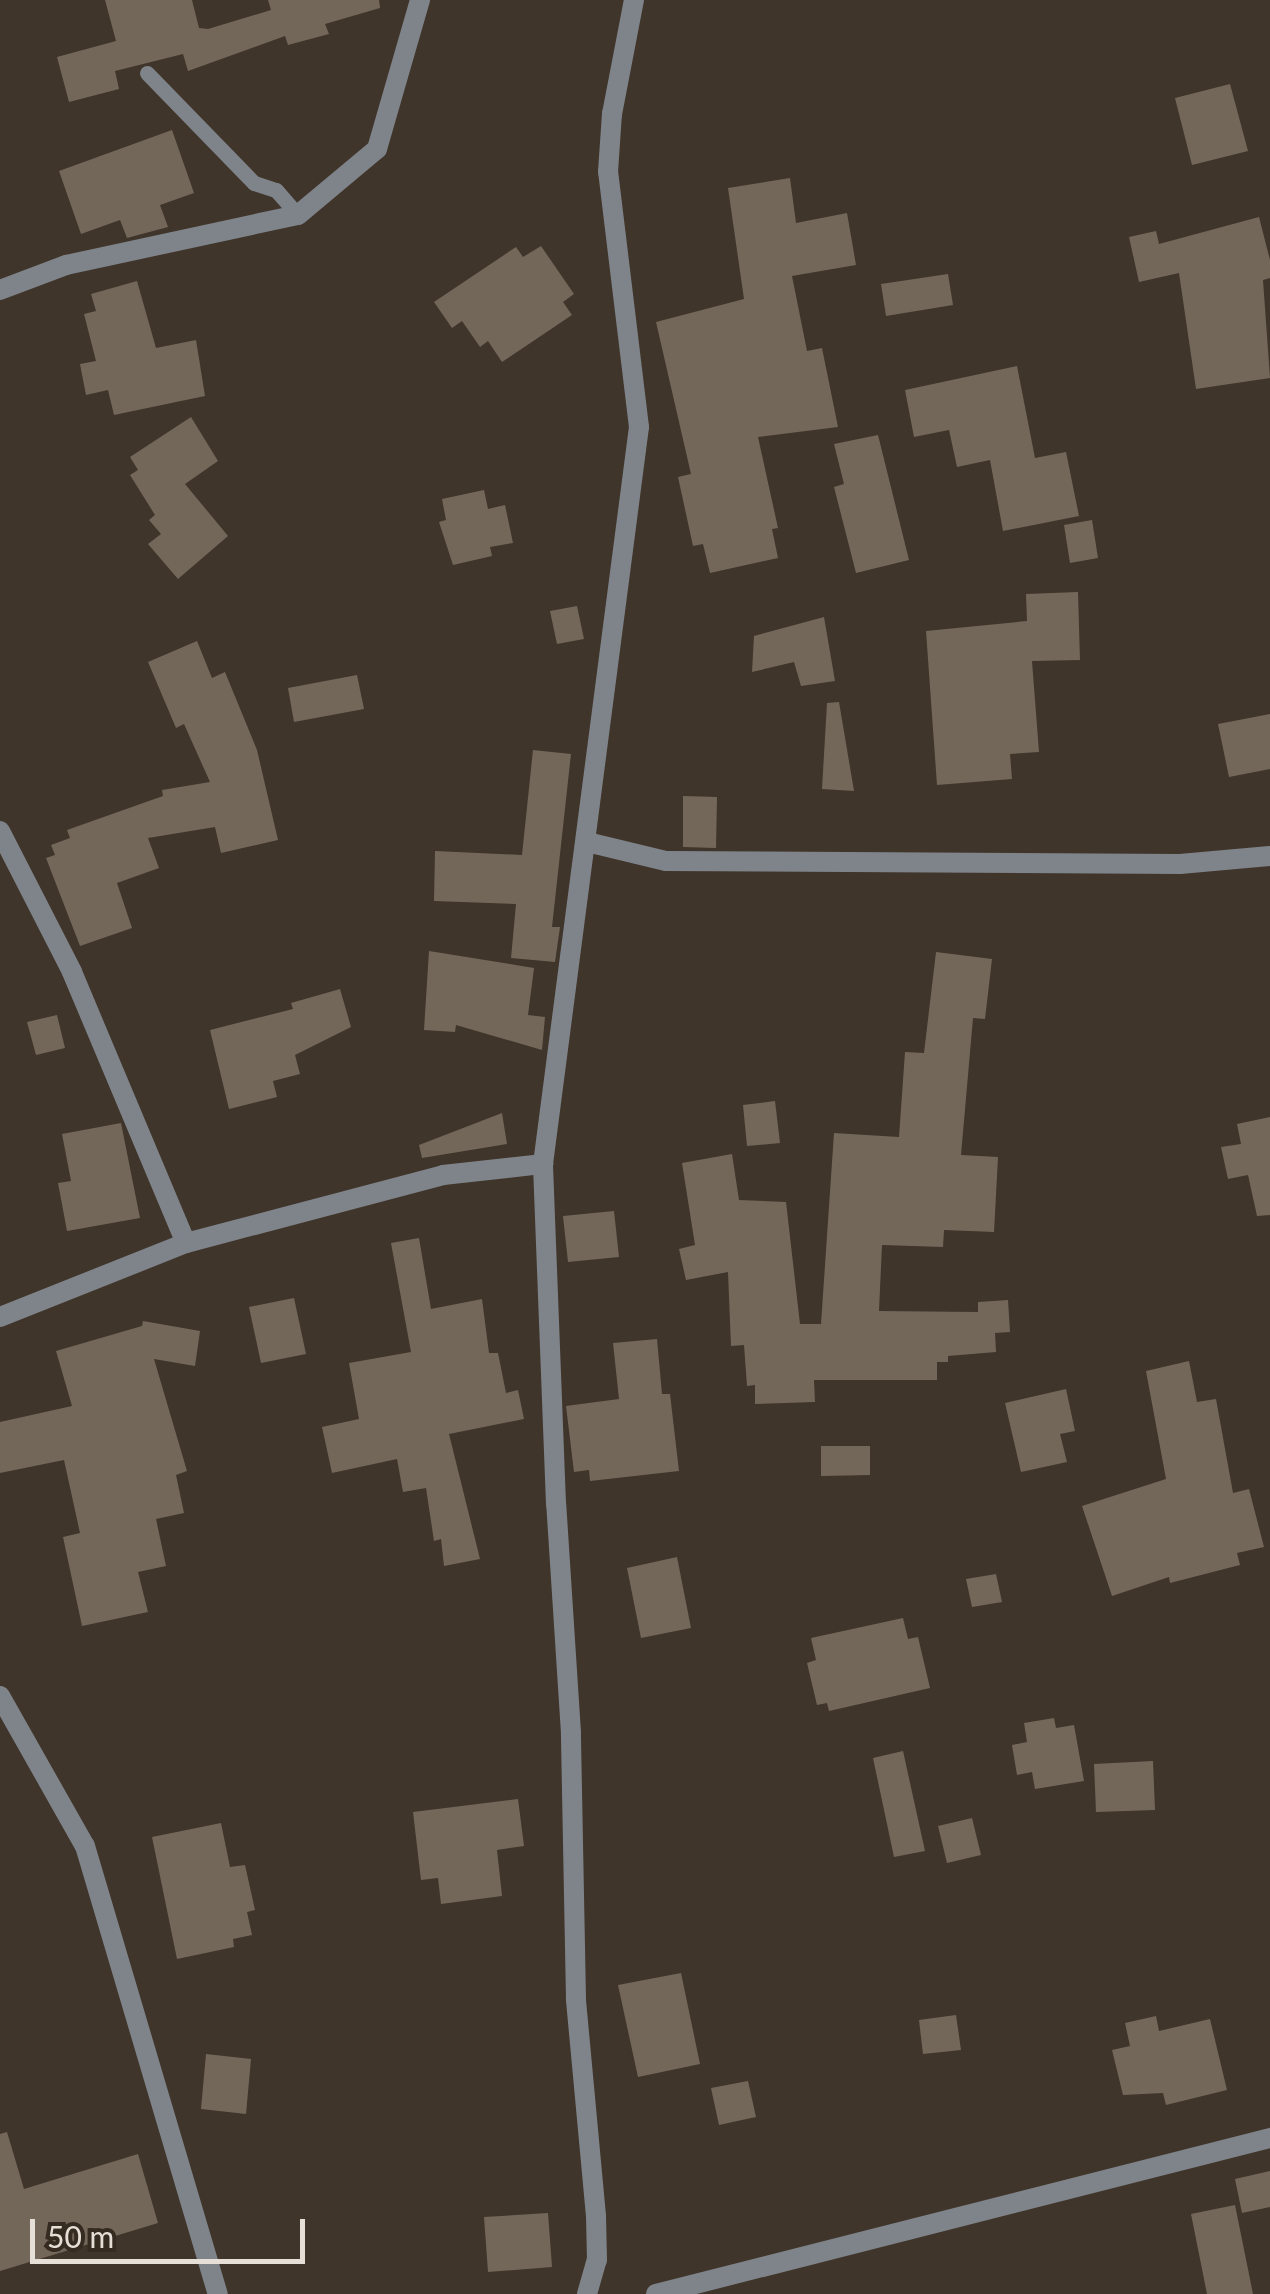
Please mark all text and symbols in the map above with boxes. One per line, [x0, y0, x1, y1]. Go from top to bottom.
scale bar [35, 2199, 310, 2261]
text: 50 m [47, 2218, 114, 2254]

